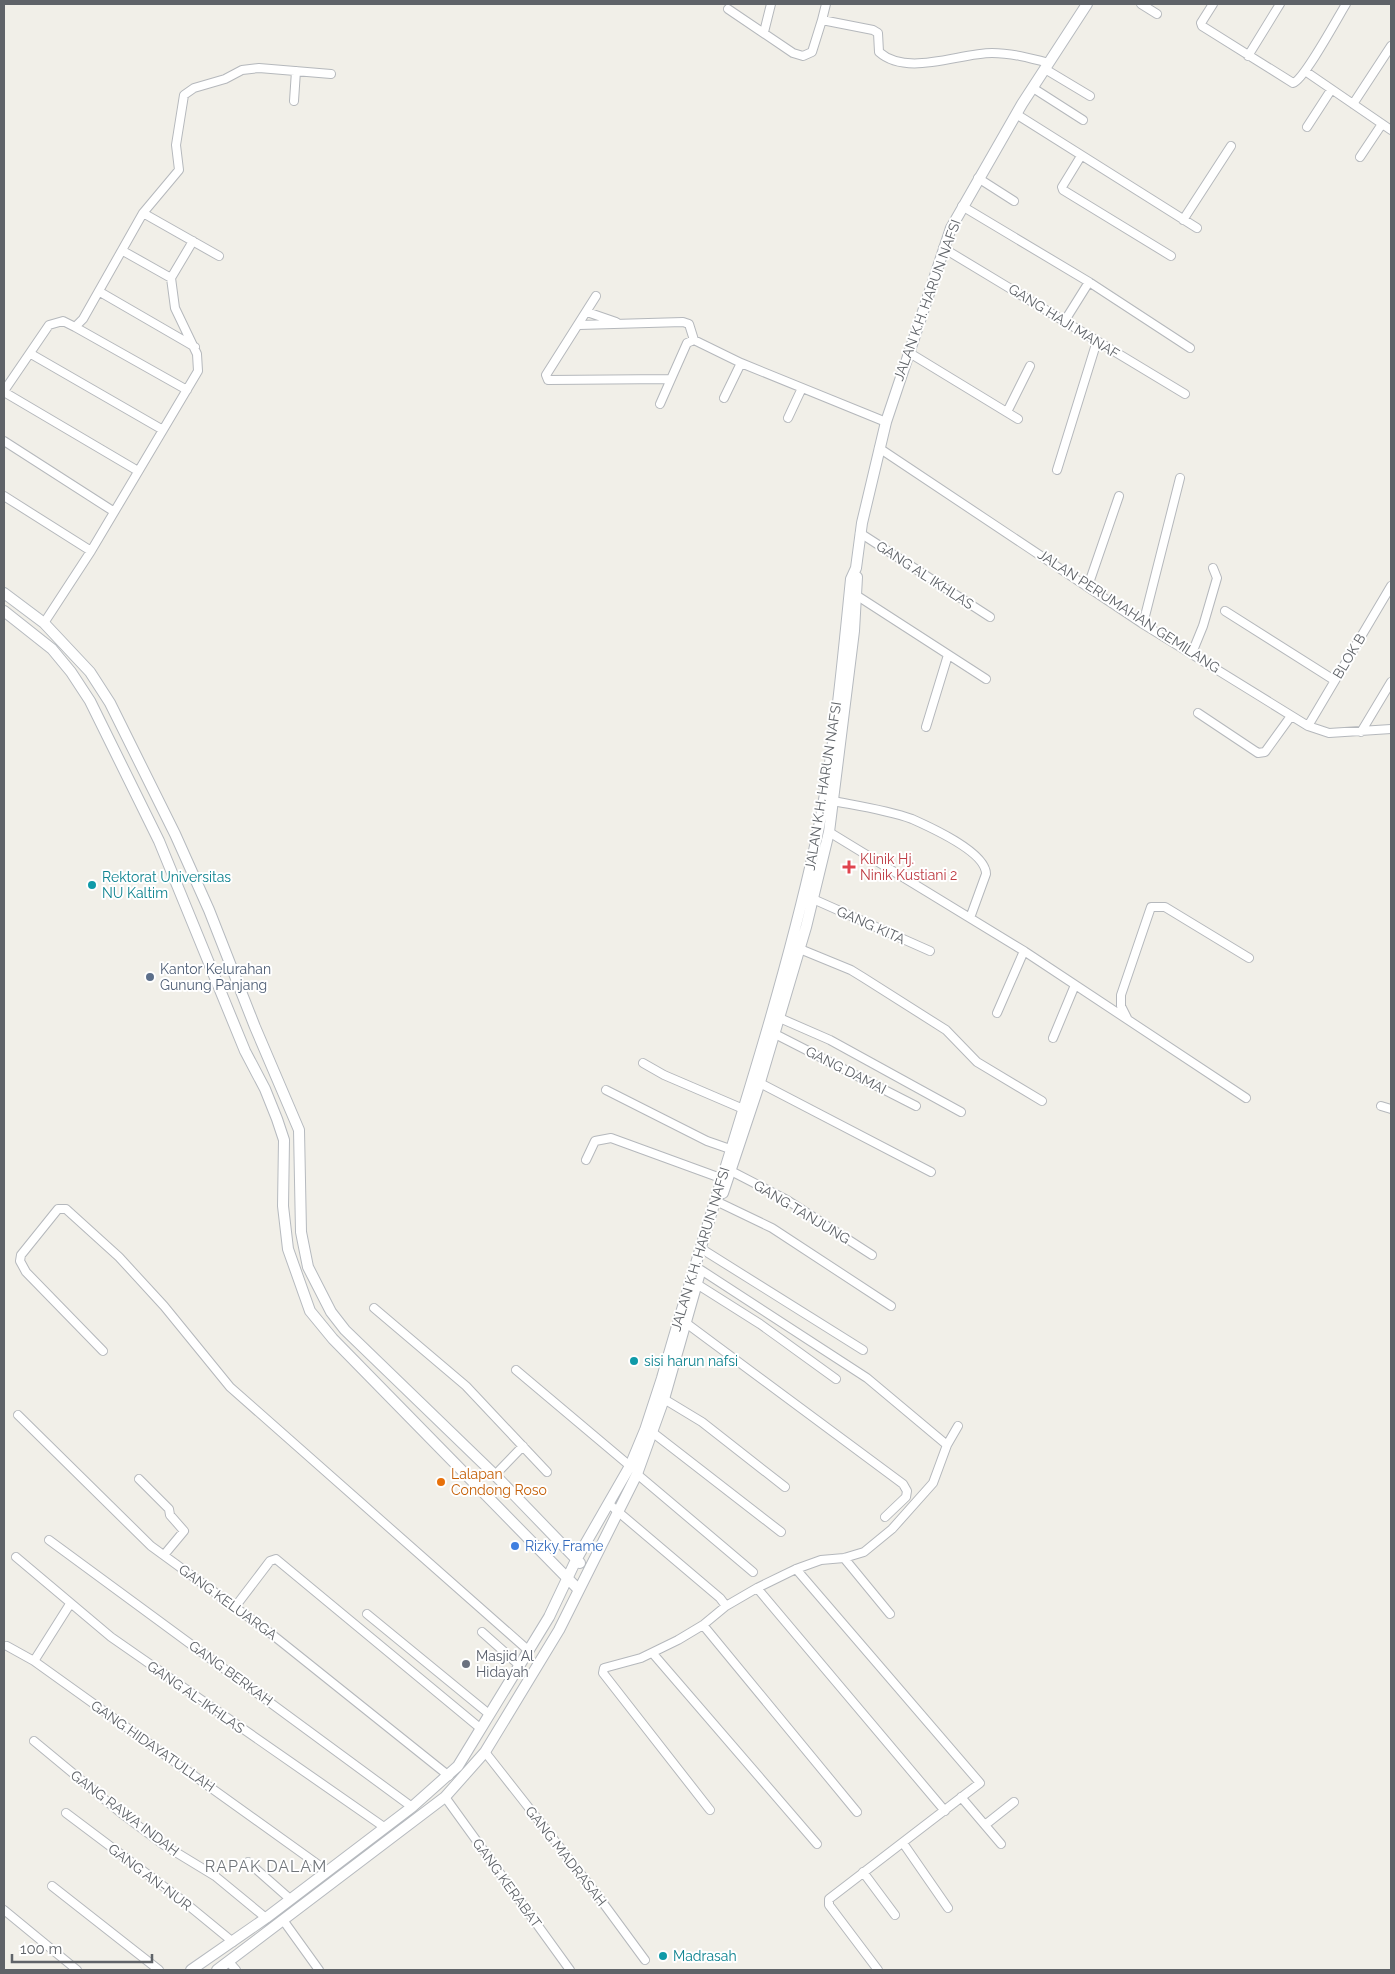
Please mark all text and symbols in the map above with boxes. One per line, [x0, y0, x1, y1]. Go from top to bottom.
street label: JALAN K.H. HARUN NAFSI [890, 217, 964, 383]
street label: GANG HAJI MANAF [1006, 280, 1122, 362]
street label: GANG AL IKHLAS [873, 538, 977, 613]
street label: JALAN PERUMAHAN GEMILANG [1035, 546, 1223, 676]
street label: BLOK B [1329, 631, 1369, 681]
street label: JALAN K.H. HARUN NAFSI [802, 701, 844, 871]
place label: Klinik Hj. Ninik Kustiani 2 [860, 851, 957, 883]
marker: Klinik Hj. Ninik Kustiani 2 [842, 860, 856, 874]
place label: Rektorat Universitas NU Kaltim [102, 869, 231, 901]
marker: Rektorat Universitas NU Kaltim [86, 879, 98, 891]
street label: GANG KITA [834, 903, 908, 947]
place label: Kantor Kelurahan Gunung Panjang [160, 961, 271, 993]
marker: Kantor Kelurahan Gunung Panjang [144, 971, 156, 983]
street label: GANG DAMAI [803, 1043, 889, 1097]
street label: JALAN K.H. HARUN NAFSI [667, 1165, 733, 1333]
street label: GANG TANJUNG [751, 1177, 853, 1247]
place label: sisi harun nafsi [644, 1353, 738, 1369]
marker: sisi harun nafsi [628, 1355, 640, 1367]
place label: Lalapan Condong Roso [451, 1466, 547, 1498]
marker: Lalapan Condong Roso [435, 1476, 447, 1488]
place label: Rizky Frame [525, 1538, 604, 1554]
marker: Rizky Frame [509, 1540, 521, 1552]
street label: GANG KELUARGA [176, 1561, 281, 1643]
street label: GANG BERKAH [186, 1637, 276, 1709]
place label: Masjid Al Hidayah [476, 1648, 534, 1680]
street label: GANG AL-IKHLAS [144, 1658, 248, 1737]
marker: Masjid Al Hidayah [460, 1658, 472, 1670]
street label: GANG HIDAYATULLAH [88, 1697, 218, 1795]
street label: GANG RAWA INDAH [68, 1767, 182, 1859]
street label: GANG MADRASAH [522, 1803, 610, 1909]
street label: GANG KERABAT [469, 1835, 545, 1931]
street label: GANG AN-NUR [105, 1840, 195, 1914]
district label: RAPAK DALAM [205, 1857, 327, 1876]
scale bar [12, 1932, 152, 1964]
text: 100 m [20, 1940, 62, 1958]
place label: Madrasah [673, 1948, 737, 1964]
marker: Madrasah [657, 1950, 669, 1962]

